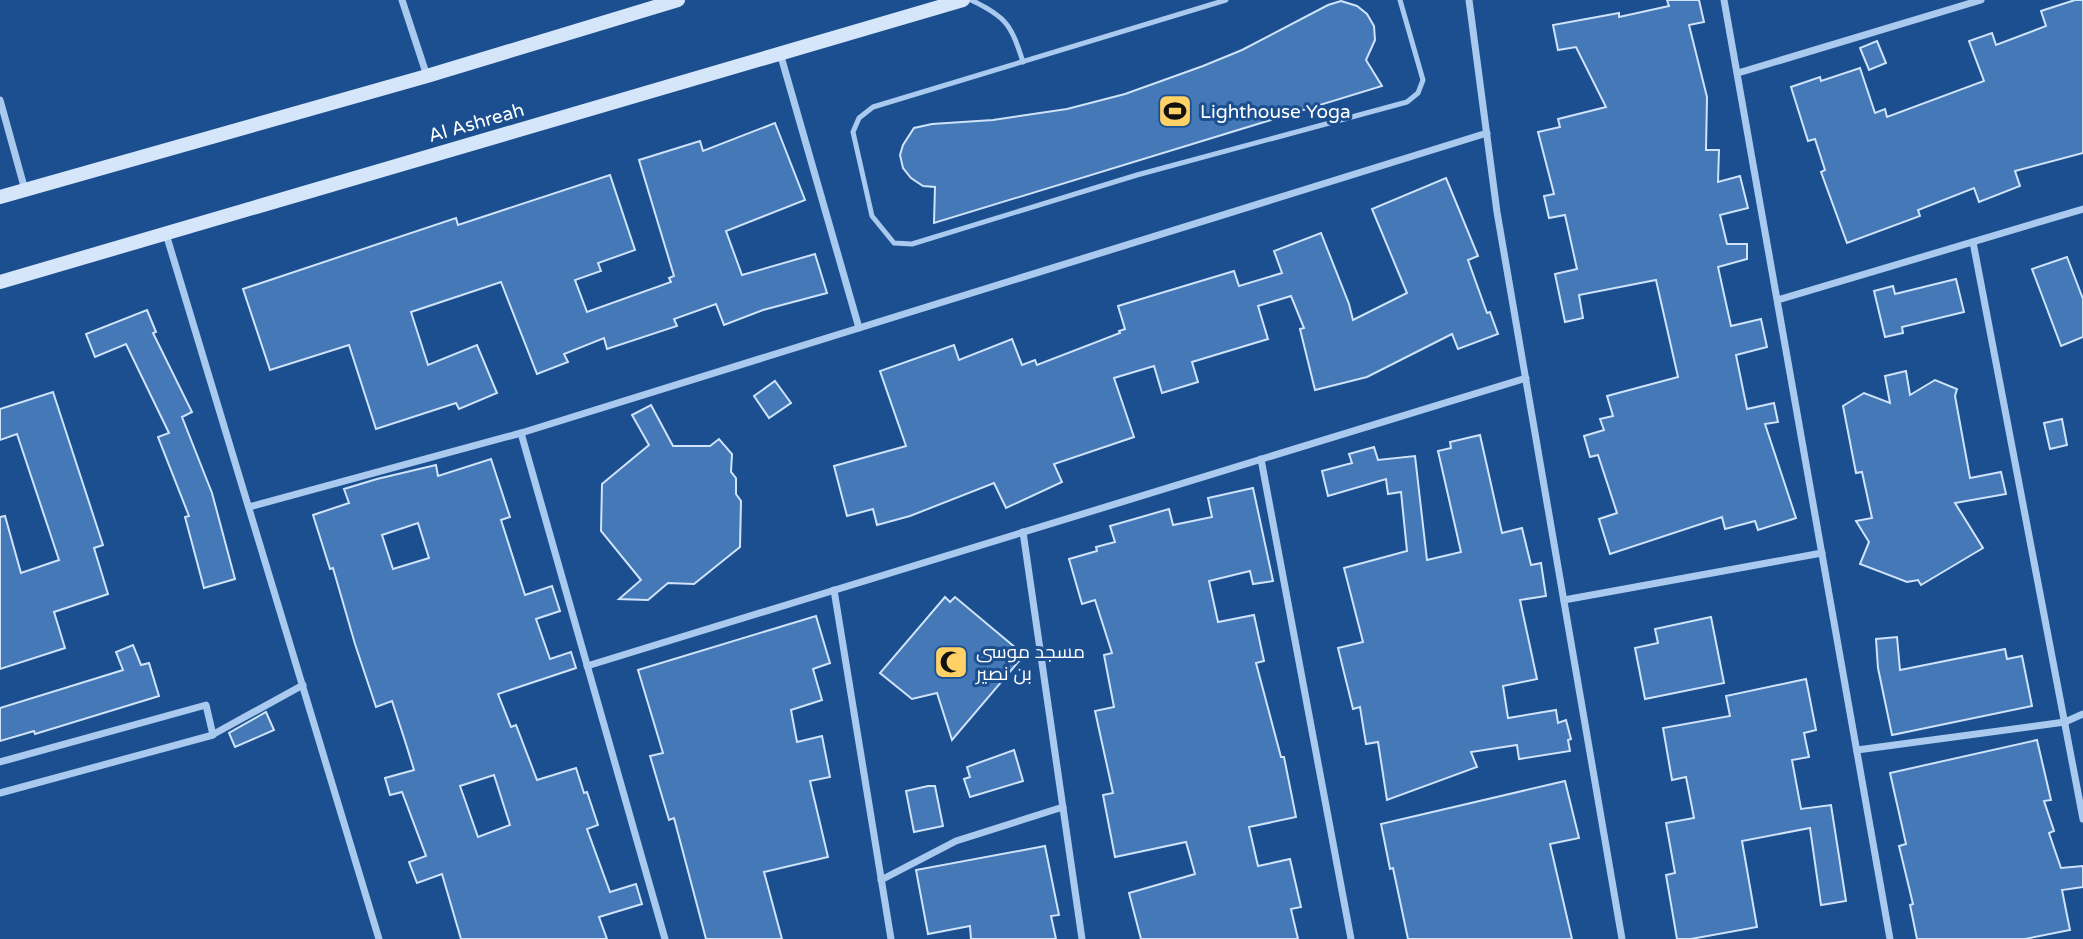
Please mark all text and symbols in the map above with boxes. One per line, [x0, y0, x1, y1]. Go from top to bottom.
sports icon: Lighthouse Yoga [1156, 92, 1194, 130]
street label: Al Ashreah [426, 99, 527, 147]
place label: Lighthouse Yoga [1200, 101, 1351, 123]
place label: مسجد موسى بن نصير [975, 641, 1085, 685]
mosque icon: مسجد موسى بن نصير [932, 643, 970, 681]

